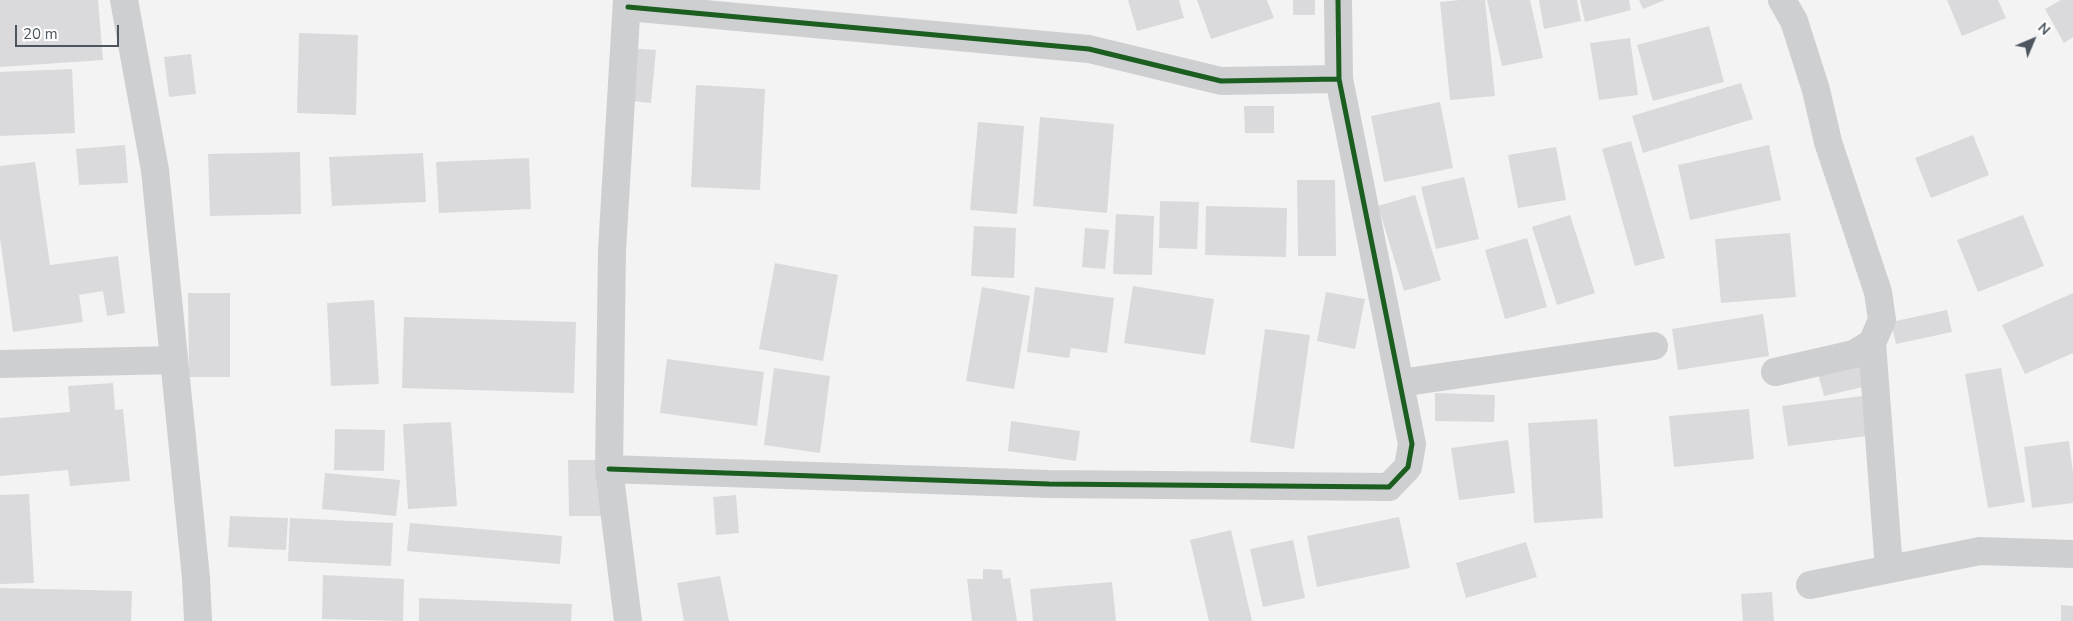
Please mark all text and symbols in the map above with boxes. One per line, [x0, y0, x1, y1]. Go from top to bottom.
scale bar [18, 15, 121, 47]
north arrow [2008, 15, 2058, 65]
text: N [2034, 19, 2054, 39]
text: 20 m [23, 24, 58, 44]

